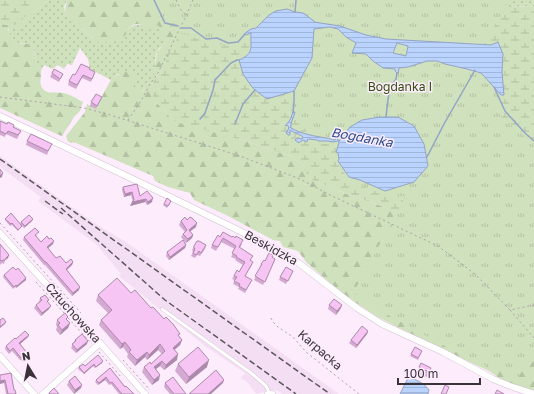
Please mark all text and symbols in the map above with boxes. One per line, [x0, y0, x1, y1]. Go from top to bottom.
park label: Bogdanka I [368, 79, 432, 94]
water label: Bogdanka [330, 124, 395, 150]
street label: Beskidzka [242, 227, 300, 268]
street label: Człuchowska [42, 279, 104, 346]
street label: Karpacka [295, 326, 346, 373]
north arrow [8, 346, 48, 386]
text: N [21, 349, 31, 363]
scale bar [398, 360, 480, 386]
text: 100 m [404, 366, 438, 381]

